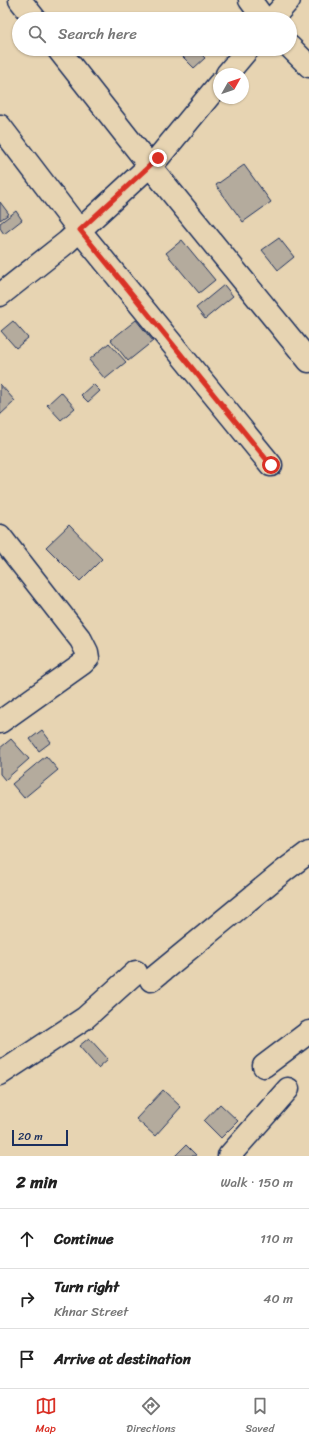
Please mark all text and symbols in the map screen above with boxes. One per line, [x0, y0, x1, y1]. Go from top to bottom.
search box [12, 12, 297, 56]
text: Search here [58, 21, 137, 47]
icon: search [26, 23, 48, 45]
north arrow [213, 68, 249, 104]
route end [149, 149, 167, 167]
route start [262, 456, 280, 474]
text: 20 m [18, 1127, 43, 1146]
scale bar [12, 1128, 68, 1147]
text: 2 min [16, 1167, 57, 1197]
text: Walk · 150 m [220, 1171, 293, 1194]
text: Continue [54, 1226, 114, 1252]
text: 110 m [260, 1227, 293, 1250]
icon: ahead [16, 1228, 38, 1250]
text: Turn right [54, 1274, 119, 1300]
text: 40 m [263, 1287, 293, 1310]
icon: right [16, 1288, 38, 1310]
text: Khnar Street [54, 1300, 128, 1323]
text: Arrive at destination [54, 1346, 191, 1372]
icon: arrive [16, 1348, 38, 1370]
tab: Map [35, 1395, 57, 1438]
tab: Directions [126, 1395, 176, 1438]
tab: Saved [245, 1395, 274, 1438]

